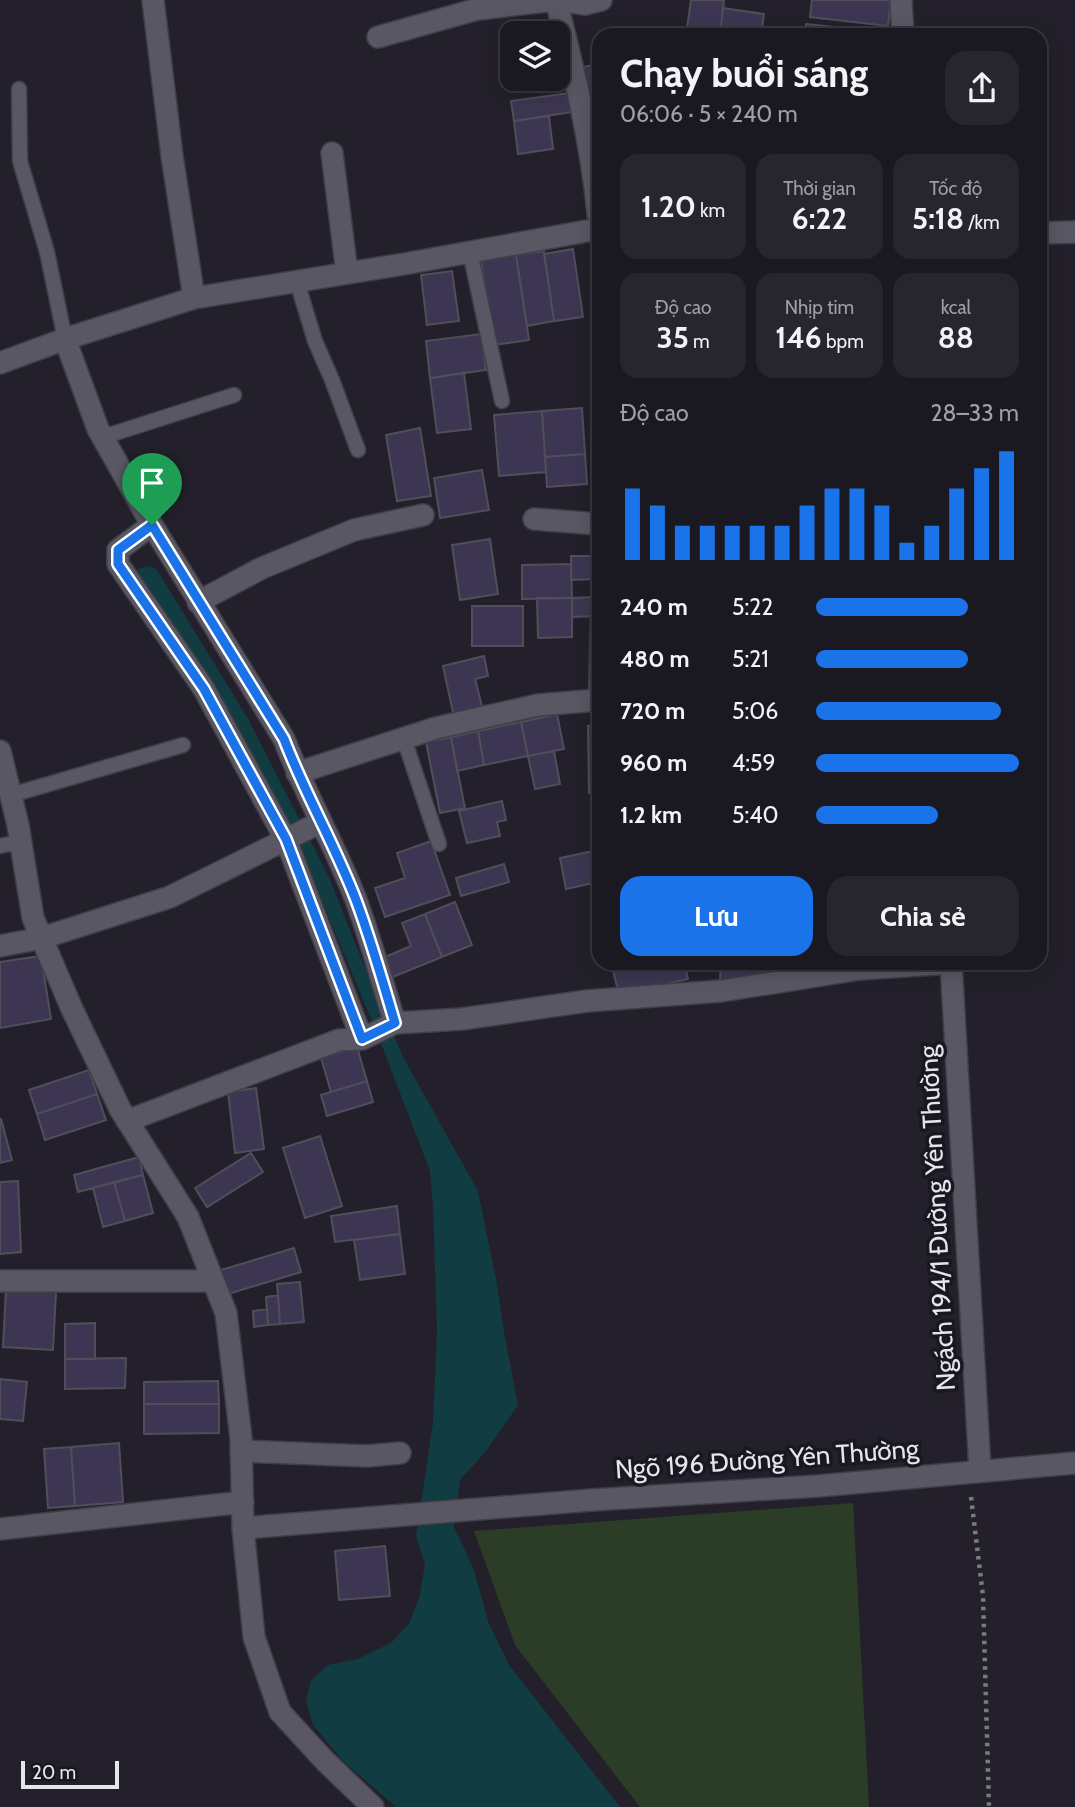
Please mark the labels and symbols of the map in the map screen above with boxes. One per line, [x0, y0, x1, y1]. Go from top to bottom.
pin [122, 453, 182, 525]
street label: Ngách 194/1 Đường Yên Thường [912, 1043, 962, 1391]
street label: Ngõ 196 Đường Yên Thường [614, 1432, 921, 1486]
scale bar [21, 1758, 119, 1790]

